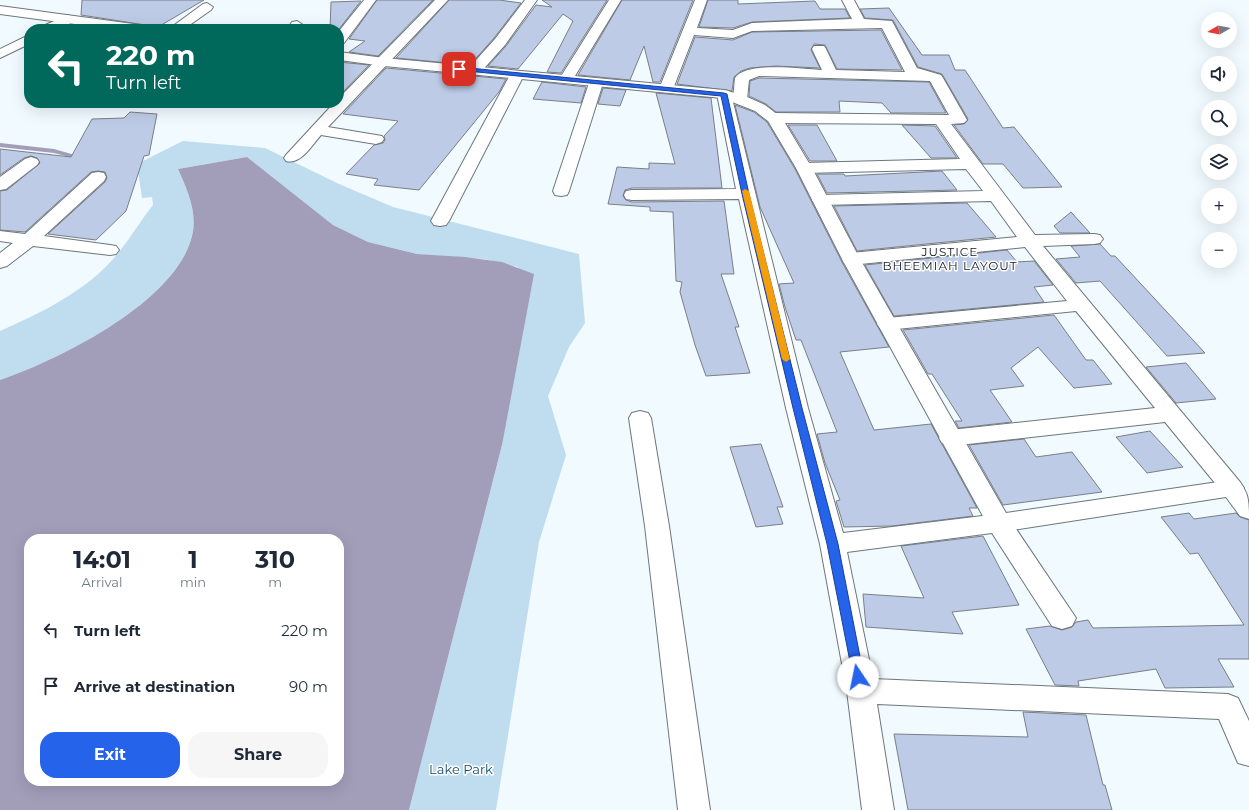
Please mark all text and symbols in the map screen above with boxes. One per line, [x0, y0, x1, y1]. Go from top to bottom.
north arrow [1201, 12, 1237, 48]
map controls [1201, 12, 1237, 268]
text: 220 m [106, 38, 195, 72]
icon: left [40, 40, 92, 92]
pin [442, 52, 476, 86]
button: sound [1201, 56, 1237, 92]
icon: arrive [448, 58, 470, 80]
text: Turn left [106, 72, 181, 94]
button: search [1201, 100, 1237, 136]
button: layers [1201, 144, 1237, 180]
button: + [1201, 188, 1237, 224]
button: − [1201, 232, 1237, 268]
district label: JUSTICE BHEEMIAH LAYOUT [882, 244, 1018, 273]
text: 14:01 [73, 545, 131, 574]
text: 1 [188, 545, 198, 574]
text: 310 [255, 545, 295, 574]
text: Arrival [82, 574, 123, 590]
text: min [180, 574, 206, 590]
text: m [268, 574, 282, 590]
icon: left [40, 619, 62, 641]
text: Turn left [74, 621, 141, 640]
text: 220 m [281, 621, 328, 640]
position arrow [837, 656, 879, 698]
icon: arrive [40, 675, 62, 697]
text: Arrive at destination [74, 677, 235, 696]
text: 90 m [289, 677, 328, 696]
button: Exit [40, 732, 180, 778]
button: Share [188, 732, 328, 778]
park label: Lake Park [429, 761, 493, 777]

